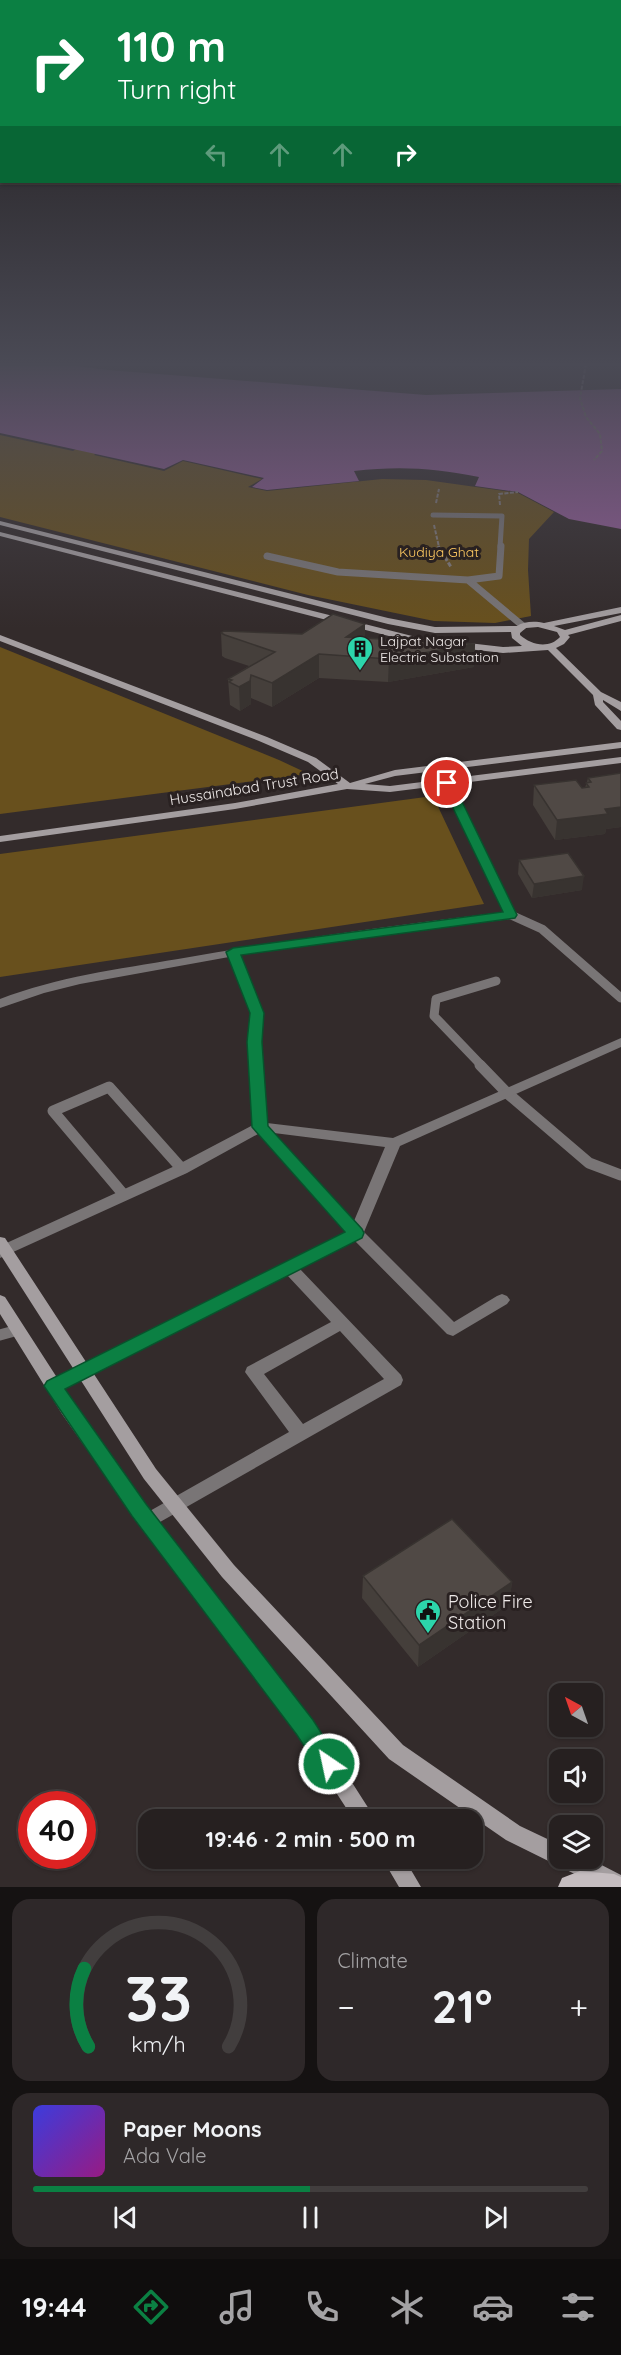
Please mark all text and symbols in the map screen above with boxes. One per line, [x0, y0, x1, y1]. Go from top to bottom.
text: 110 m [117, 20, 226, 73]
icon: right [18, 24, 96, 102]
text: Turn right [117, 72, 236, 106]
icon: left [200, 138, 233, 171]
icon: ahead [263, 138, 296, 171]
icon: ahead [326, 138, 359, 171]
icon: right [389, 138, 422, 171]
park label: Kudiya Ghat [399, 543, 479, 561]
place label: Lajpat Nagar Electric Substation [380, 632, 499, 666]
building icon: Lajpat Nagar Electric Substation [345, 634, 375, 672]
pin [421, 757, 472, 808]
street label: Hussainabad Trust Road [168, 764, 340, 809]
icon: arrive [430, 766, 463, 799]
place label: Police Fire Station [448, 1590, 533, 1634]
public building icon: Police Fire Station [413, 1597, 443, 1635]
north arrow [549, 1683, 603, 1737]
map controls [549, 1683, 603, 1869]
position arrow [297, 1732, 361, 1796]
button: sound [549, 1749, 603, 1803]
speed limit sign: 40 [18, 1791, 96, 1869]
button: layers [549, 1815, 603, 1869]
text: 19:46 · 2 min · 500 m [206, 1825, 415, 1853]
text: Climate [338, 1948, 408, 1973]
text: 33 [125, 1959, 192, 2037]
text: 21° [432, 1978, 492, 2034]
text: − [338, 1986, 355, 2027]
text: + [569, 1986, 588, 2027]
text: km/h [131, 2031, 185, 2057]
text: Paper Moons [123, 2115, 262, 2143]
text: Ada Vale [123, 2143, 207, 2168]
icon: previous [109, 2201, 142, 2234]
icon: pause [294, 2201, 327, 2234]
icon: next [479, 2201, 512, 2234]
icon: directions [130, 2286, 172, 2328]
icon: music [216, 2286, 258, 2328]
icon: phone [301, 2286, 343, 2328]
icon: climate [386, 2286, 428, 2328]
icon: car [472, 2286, 514, 2328]
icon: filters [557, 2286, 599, 2328]
text: 19:44 [22, 2290, 87, 2324]

